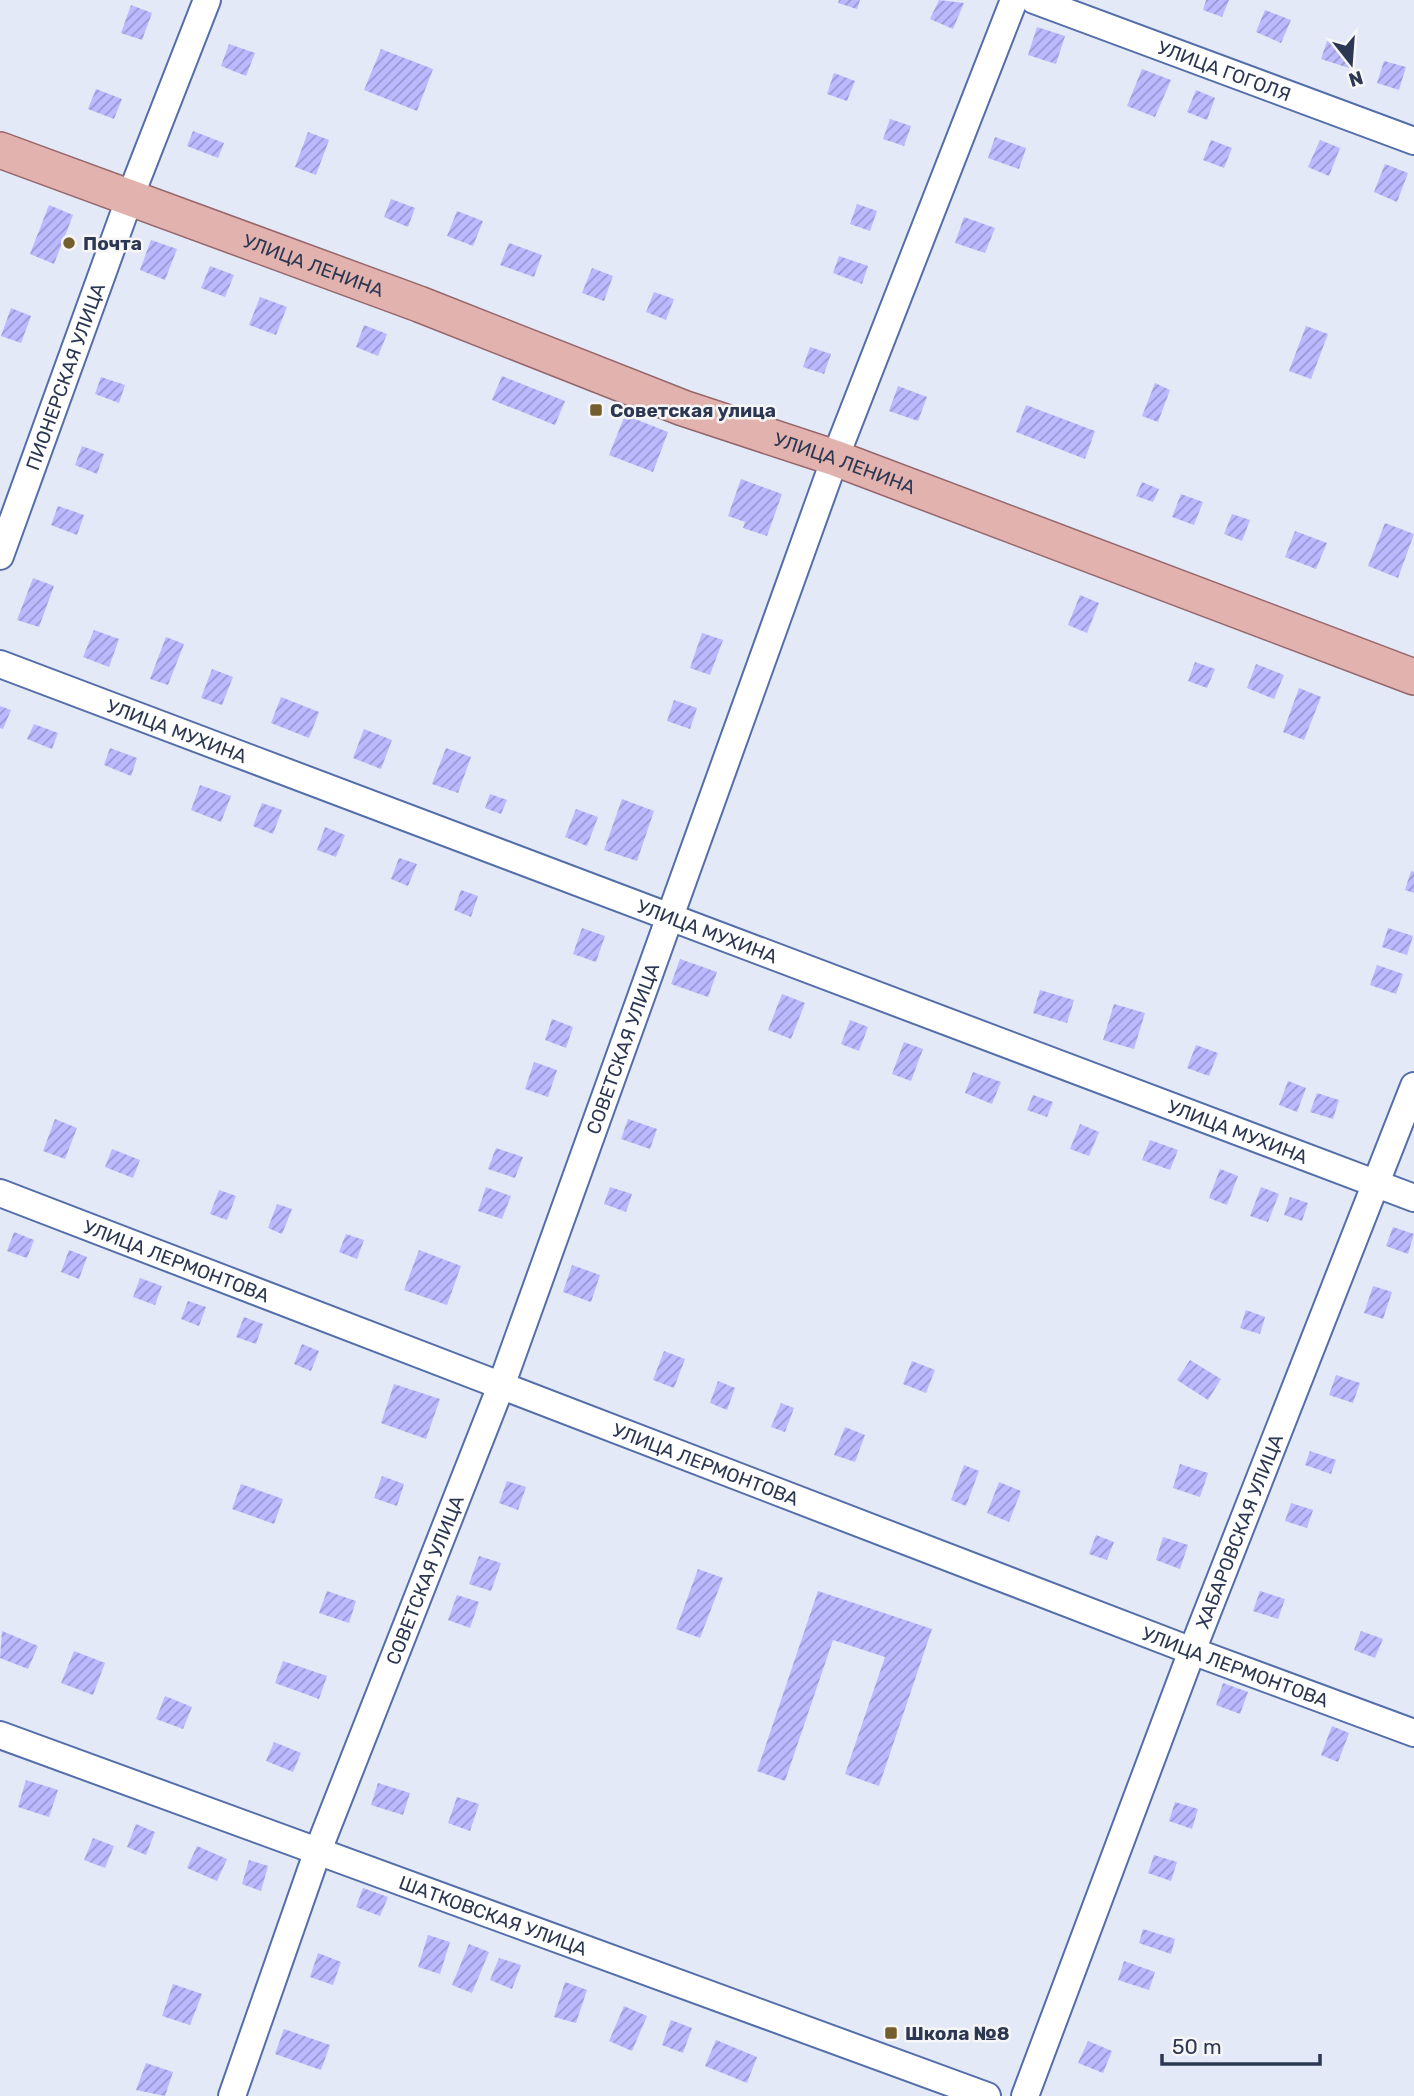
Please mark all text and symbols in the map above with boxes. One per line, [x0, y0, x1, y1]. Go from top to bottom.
north arrow [1316, 28, 1386, 98]
street label: УЛИЦА ГОГОЛЯ [1155, 35, 1294, 106]
text: N [1346, 66, 1366, 92]
street label: УЛИЦА ЛЕНИНА [240, 229, 387, 302]
place label: Почта [83, 232, 142, 255]
marker: Почта [61, 235, 77, 251]
street label: ПИОНЕРСКАЯ УЛИЦА [21, 279, 110, 473]
place label: Советская улица [610, 399, 776, 422]
marker: Советская улица [588, 402, 604, 418]
street label: УЛИЦА ЛЕНИНА [771, 427, 919, 499]
street label: УЛИЦА МУХИНА [103, 694, 250, 768]
street label: УЛИЦА МУХИНА [634, 894, 781, 968]
street label: СОВЕТСКАЯ УЛИЦА [581, 960, 664, 1137]
street label: УЛИЦА МУХИНА [1164, 1094, 1311, 1168]
street label: УЛИЦА ЛЕРМОНТОВА [80, 1215, 273, 1307]
street label: УЛИЦА ЛЕРМОНТОВА [609, 1418, 802, 1510]
street label: ХАБАРОВСКАЯ УЛИЦА [1191, 1430, 1288, 1632]
street label: СОВЕТСКАЯ УЛИЦА [381, 1492, 468, 1668]
street label: УЛИЦА ЛЕРМОНТОВА [1139, 1621, 1332, 1712]
street label: ШАТКОВСКАЯ УЛИЦА [396, 1870, 591, 1960]
place label: Школа №8 [905, 2022, 1010, 2045]
scale bar [1162, 2022, 1320, 2066]
marker: Школа №8 [883, 2025, 899, 2041]
text: 50 m [1172, 2034, 1222, 2059]

